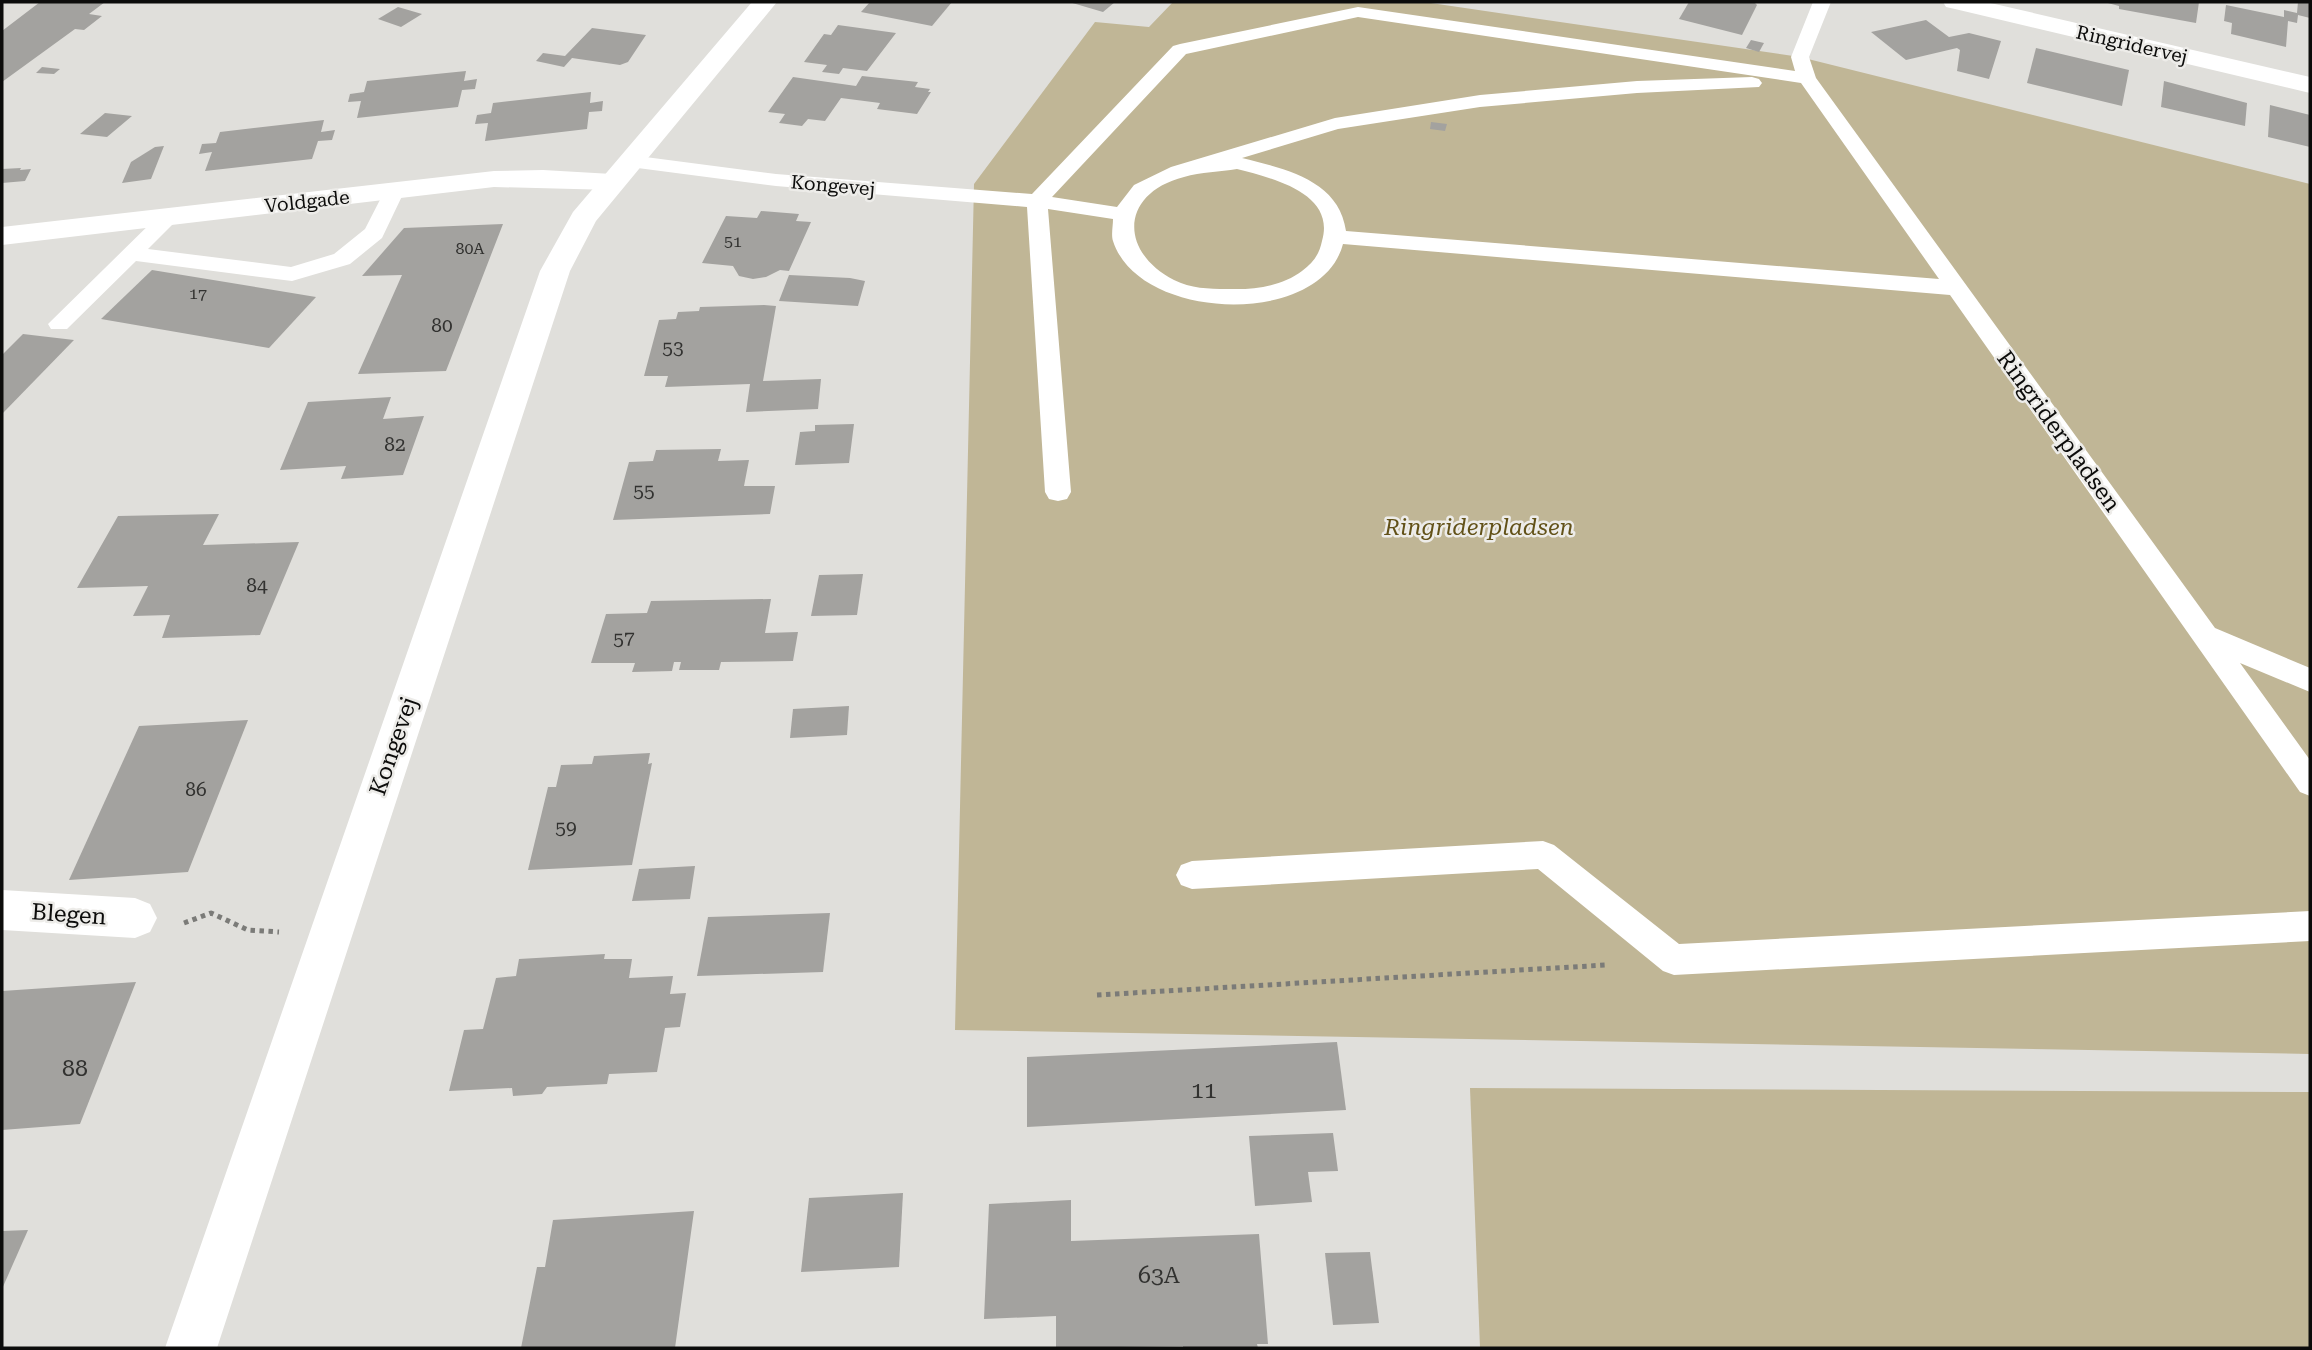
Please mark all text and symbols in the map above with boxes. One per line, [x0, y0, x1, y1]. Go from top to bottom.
street label: Ringridervej [2074, 20, 2190, 68]
street label: Kongevej [790, 170, 876, 201]
street label: Voldgade [263, 186, 351, 217]
house number: 51 [724, 232, 742, 251]
house number: 80A [455, 239, 485, 258]
house number: 17 [189, 284, 207, 303]
house number: 80 [431, 314, 453, 337]
house number: 53 [662, 336, 684, 359]
street label: Ringriderpladsen [1991, 346, 2126, 517]
house number: 82 [384, 433, 406, 456]
house number: 55 [633, 479, 655, 502]
park label: Ringriderpladsen [1383, 514, 1574, 541]
house number: 84 [246, 574, 268, 597]
house number: 57 [613, 627, 635, 650]
street label: Kongevej [364, 693, 423, 799]
house number: 86 [185, 778, 207, 801]
house number: 59 [555, 816, 577, 839]
street label: Blegen [31, 898, 107, 931]
house number: 88 [62, 1055, 88, 1082]
house number: 11 [1191, 1077, 1217, 1104]
house number: 63A [1138, 1262, 1180, 1289]

